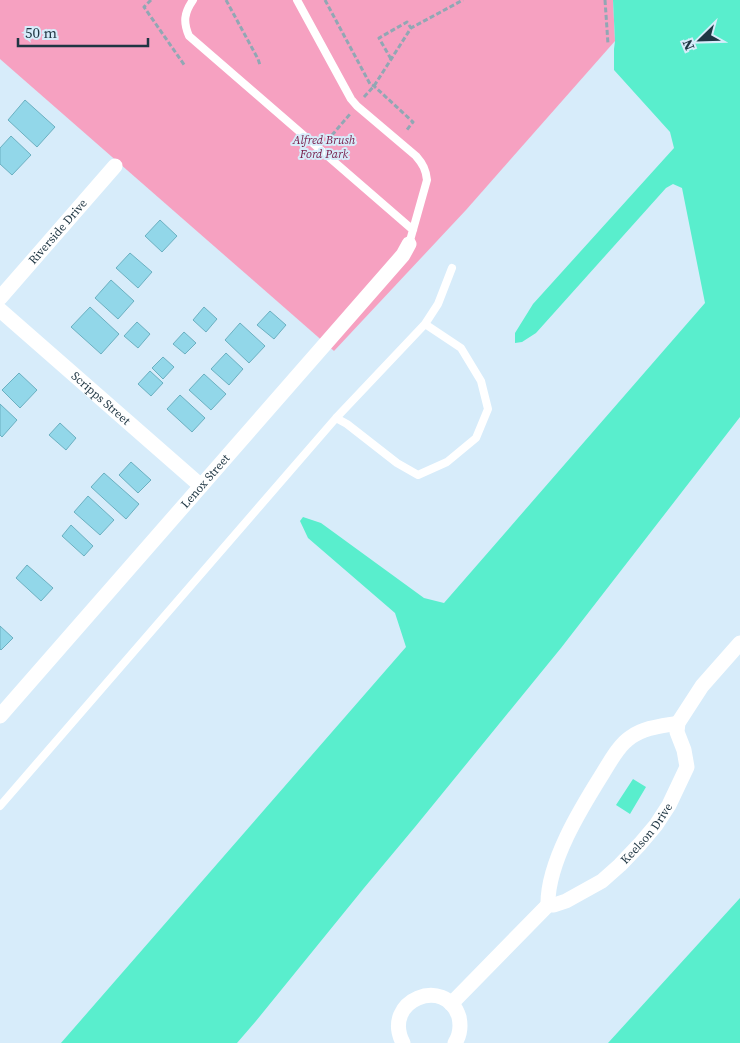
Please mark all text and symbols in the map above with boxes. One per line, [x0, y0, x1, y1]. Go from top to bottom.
scale bar [18, 15, 148, 47]
north arrow [675, 15, 725, 65]
text: 50 m [25, 22, 57, 43]
text: N [677, 36, 699, 54]
park label: Alfred Brush Ford Park [292, 132, 356, 162]
street label: Riverside Drive [25, 196, 91, 268]
street label: Scripps Street [68, 368, 134, 429]
street label: Lenox Street [177, 451, 234, 512]
street label: Keelson Drive [617, 800, 676, 867]

